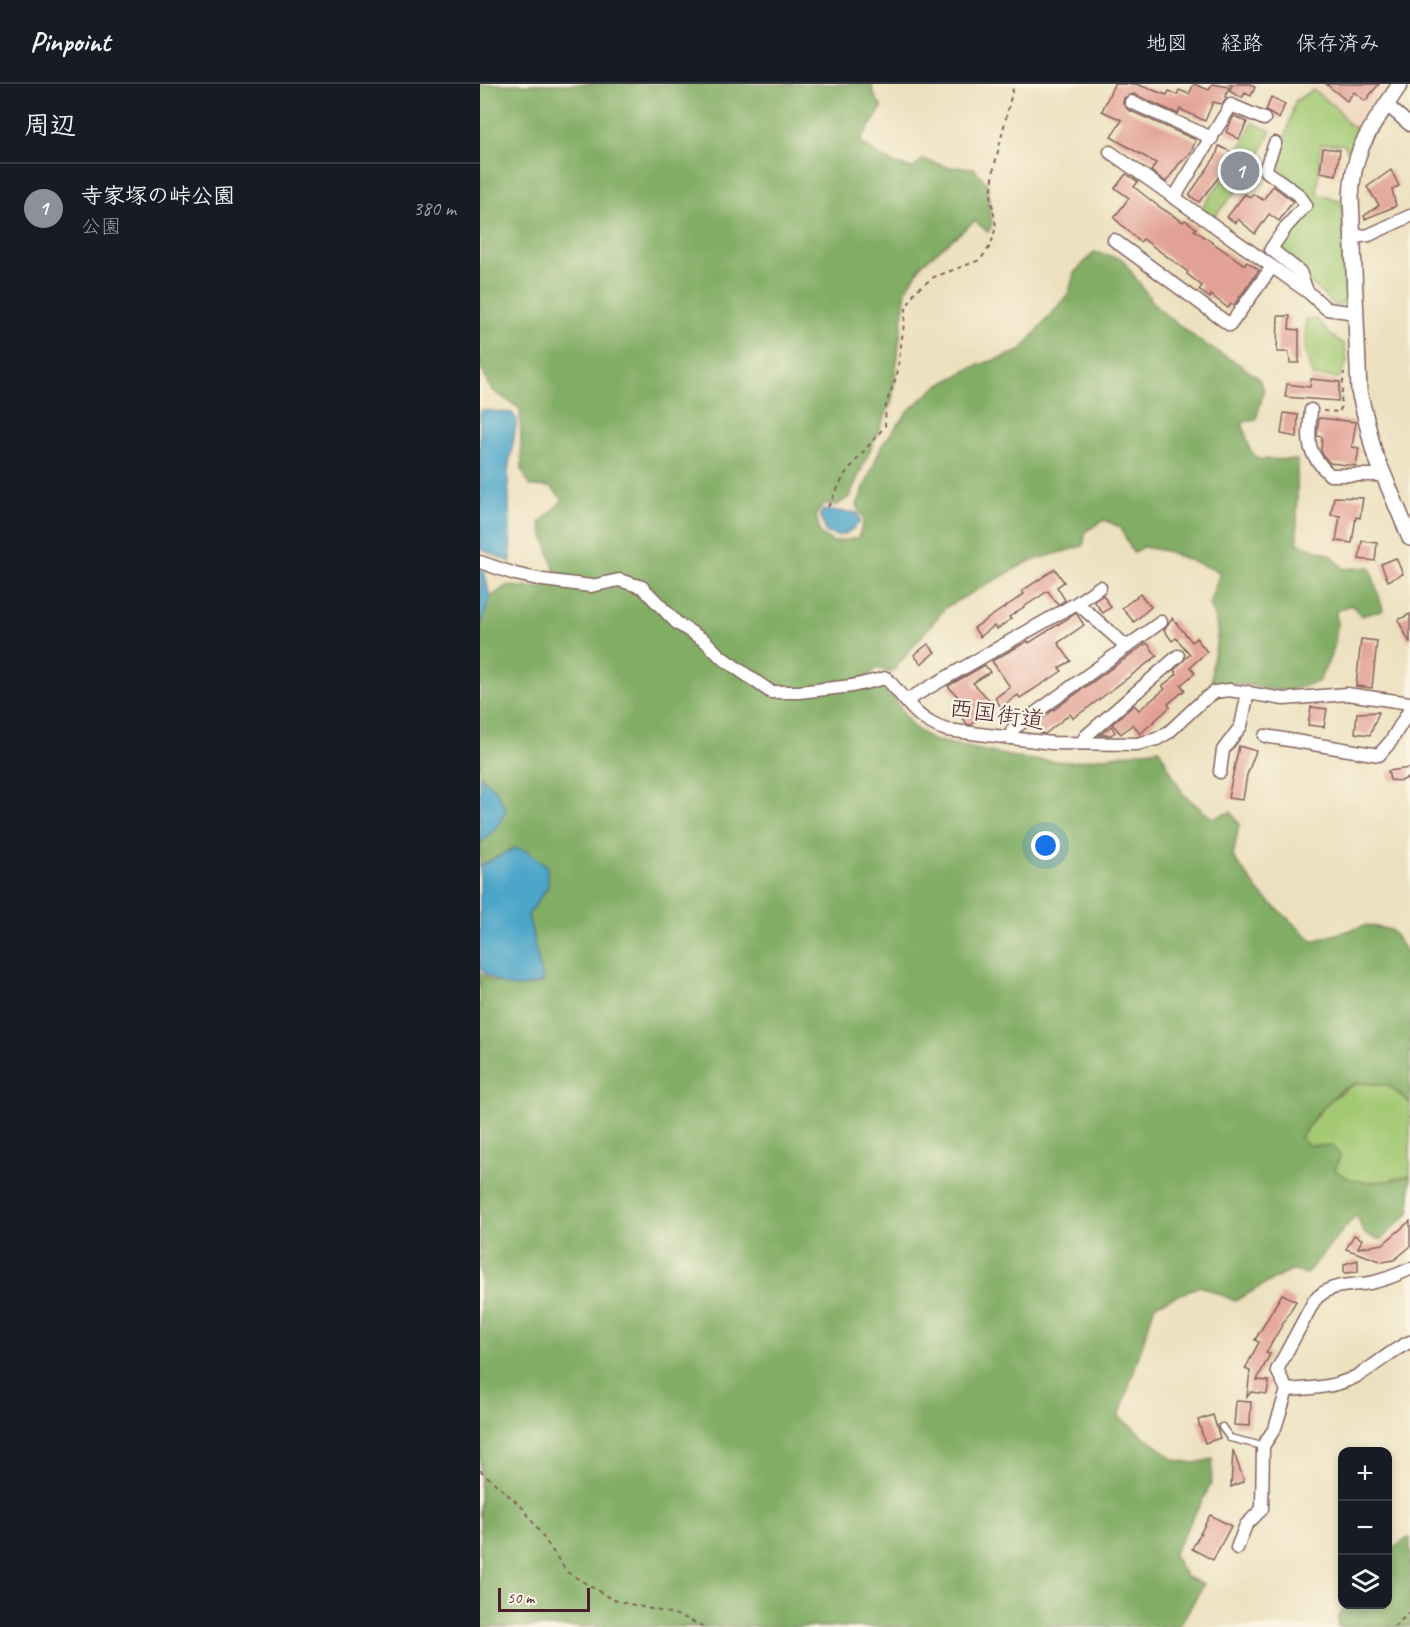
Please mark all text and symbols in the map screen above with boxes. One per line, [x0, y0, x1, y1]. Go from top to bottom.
text: Pinpoint [30, 24, 110, 59]
text: 地図 [1146, 30, 1188, 56]
text: 経路 [1221, 30, 1263, 56]
text: 保存済み [1296, 30, 1380, 56]
text: 周辺 [24, 109, 76, 142]
pin: 1 [1220, 148, 1260, 194]
text: 寺家塚の峠公園 [81, 182, 235, 210]
text: 1 [39, 196, 48, 221]
text: 380 m [413, 196, 456, 221]
text: 公園 [81, 214, 121, 239]
street label: 西国街道 [947, 692, 1047, 736]
your location [1031, 831, 1060, 860]
map controls [1338, 1447, 1392, 1609]
button: + [1338, 1447, 1392, 1501]
button: − [1338, 1501, 1392, 1555]
button: layers [1338, 1555, 1392, 1609]
scale bar [498, 1585, 590, 1612]
text: 50 m [507, 1588, 534, 1608]

